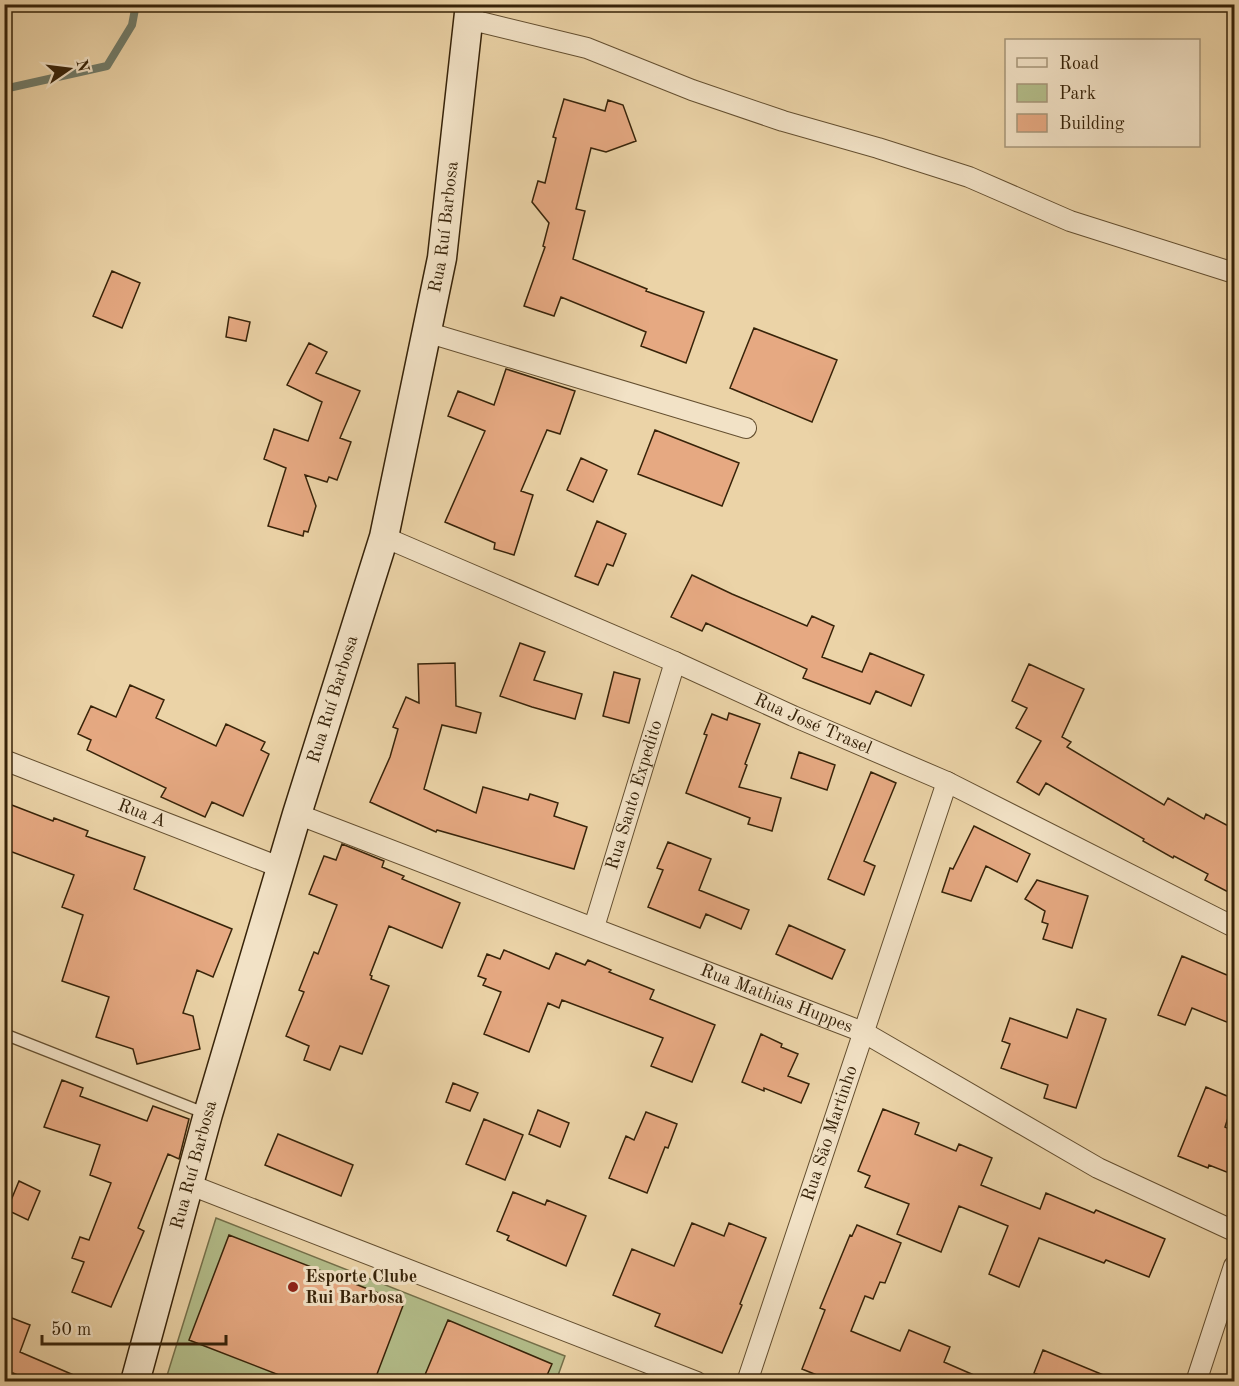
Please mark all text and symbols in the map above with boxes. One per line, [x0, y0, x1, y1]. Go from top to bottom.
north arrow [39, 39, 99, 99]
legend [1005, 39, 1200, 147]
text: Road [1059, 55, 1099, 73]
text: N [72, 58, 91, 74]
text: Park [1059, 85, 1096, 103]
text: Building [1059, 115, 1125, 133]
street label: Rua Ruí Barbosa [426, 160, 462, 294]
street label: Rua Ruí Barbosa [305, 633, 362, 765]
street label: Rua José Trasel [751, 690, 875, 758]
street label: Rua Santo Expedito [603, 718, 666, 872]
street label: Rua A [115, 796, 169, 831]
street label: Rua Mathias Huppes [698, 961, 856, 1036]
street label: Rua São Martinho [799, 1063, 861, 1203]
street label: Rua Ruí Barbosa [168, 1098, 220, 1231]
place label: Esporte Clube Rui Barbosa [305, 1268, 417, 1307]
marker: Esporte Clube Rui Barbosa [286, 1280, 300, 1294]
scale bar [42, 1308, 226, 1346]
text: 50 m [51, 1321, 91, 1339]

